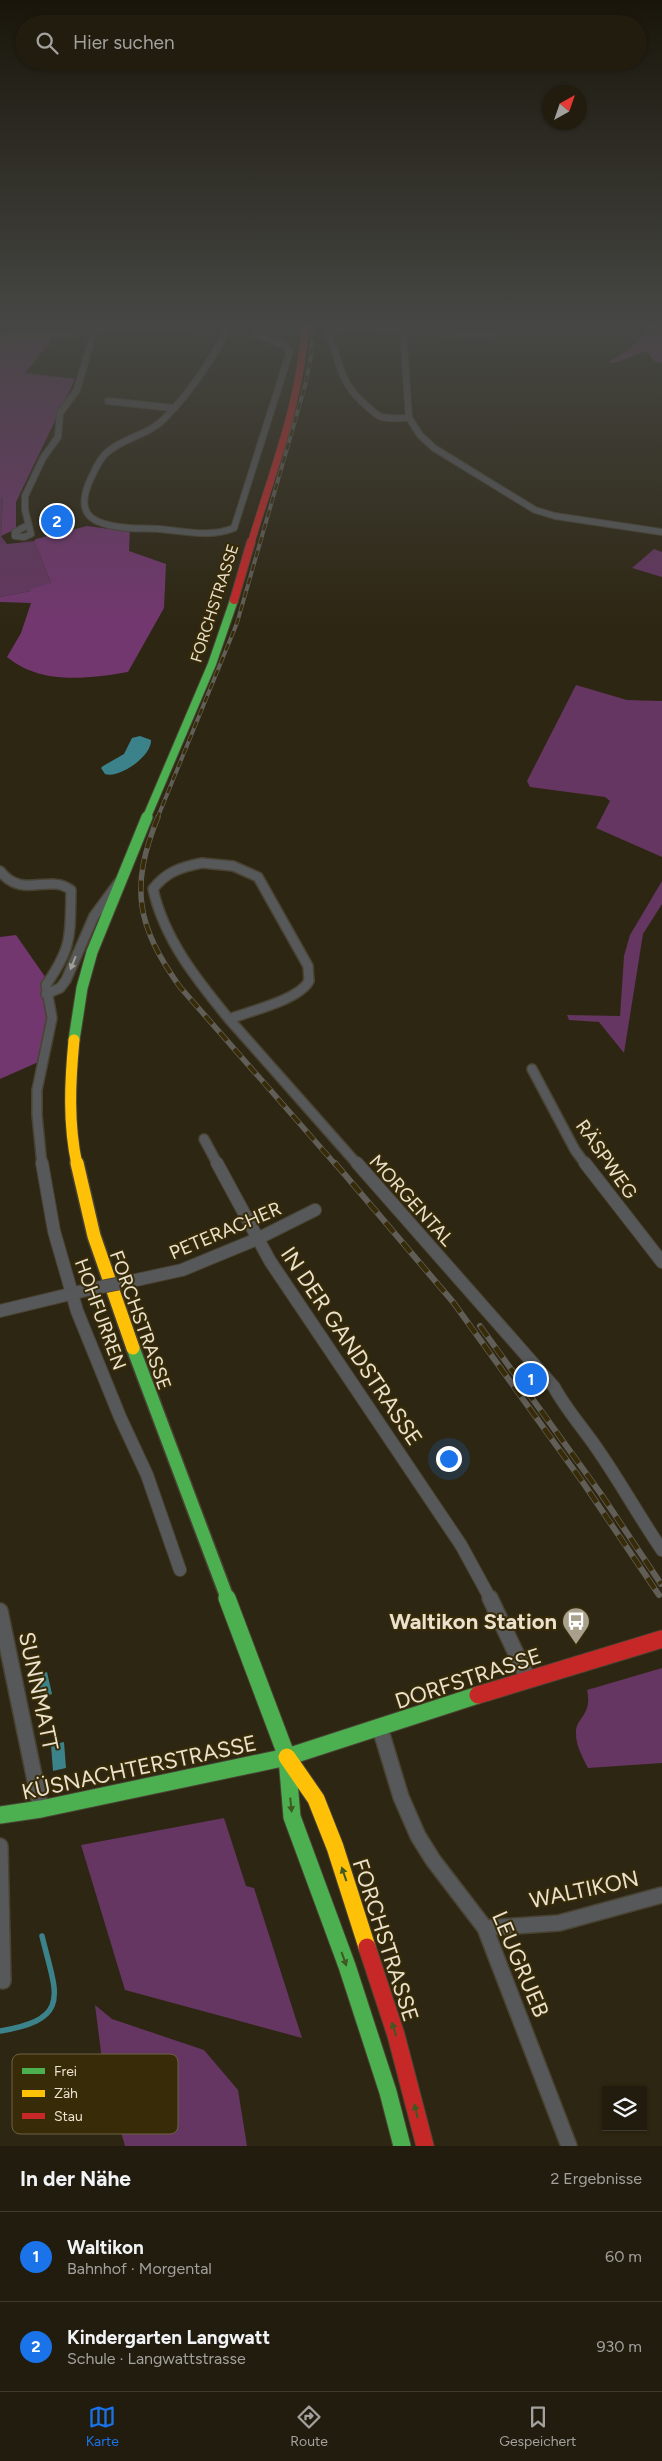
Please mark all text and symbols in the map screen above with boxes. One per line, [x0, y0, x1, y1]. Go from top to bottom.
search box [15, 15, 647, 70]
icon: search [33, 29, 61, 57]
text: Hier suchen [73, 31, 174, 54]
north arrow [542, 85, 587, 130]
pin: 2 [41, 502, 73, 540]
street label: FORCHSTRASSE [186, 542, 243, 665]
one-way arrow [68, 956, 76, 970]
street label: RÄSPWEG [571, 1115, 642, 1203]
street label: MORGENTAL [365, 1150, 459, 1251]
street label: PETERACHER [166, 1196, 285, 1264]
street label: IN DER GANDSTRASSE [275, 1242, 428, 1451]
street label: FORCHSTRASSE [105, 1247, 176, 1393]
street label: HOHFURREN [70, 1255, 131, 1373]
pin: 1 [515, 1360, 547, 1398]
your location [436, 1446, 462, 1472]
bus stop icon: Waltikon Station [561, 1606, 591, 1645]
place label: Waltikon Station [389, 1608, 557, 1635]
street label: SUNNMATT [13, 1629, 64, 1753]
street label: DORFSTRASSE [392, 1642, 545, 1715]
street label: KÜSNACHTERSTRASSE [19, 1729, 259, 1806]
one-way arrow [287, 1798, 295, 1814]
street label: FORCHSTRASSE [346, 1855, 425, 2025]
street label: WALTIKON [527, 1865, 641, 1914]
one-way arrow [340, 1866, 348, 1881]
street label: LEUGRUEB [486, 1907, 555, 2021]
one-way arrow [340, 1952, 348, 1967]
one-way arrow [390, 2021, 397, 2036]
legend [12, 2054, 178, 2134]
text: Frei [54, 2063, 77, 2080]
text: Zäh [54, 2085, 78, 2102]
map controls [602, 2086, 647, 2131]
button: layers [602, 2086, 647, 2131]
one-way arrow [412, 2103, 420, 2118]
text: Stau [54, 2108, 83, 2125]
text: In der Nähe [20, 2166, 131, 2191]
text: 2 Ergebnisse [550, 2169, 642, 2188]
text: Waltikon [67, 2236, 144, 2259]
text: 1 [33, 2247, 39, 2266]
text: 60 m [605, 2247, 642, 2266]
text: Bahnhof · Morgental [67, 2259, 212, 2278]
text: Kindergarten Langwatt [67, 2326, 270, 2349]
text: 2 [31, 2337, 41, 2356]
text: 930 m [596, 2337, 642, 2356]
text: Schule · Langwattstrasse [67, 2349, 246, 2368]
tab: Karte [86, 2403, 119, 2450]
tab: Route [290, 2403, 328, 2450]
tab: Gespeichert [499, 2403, 576, 2450]

